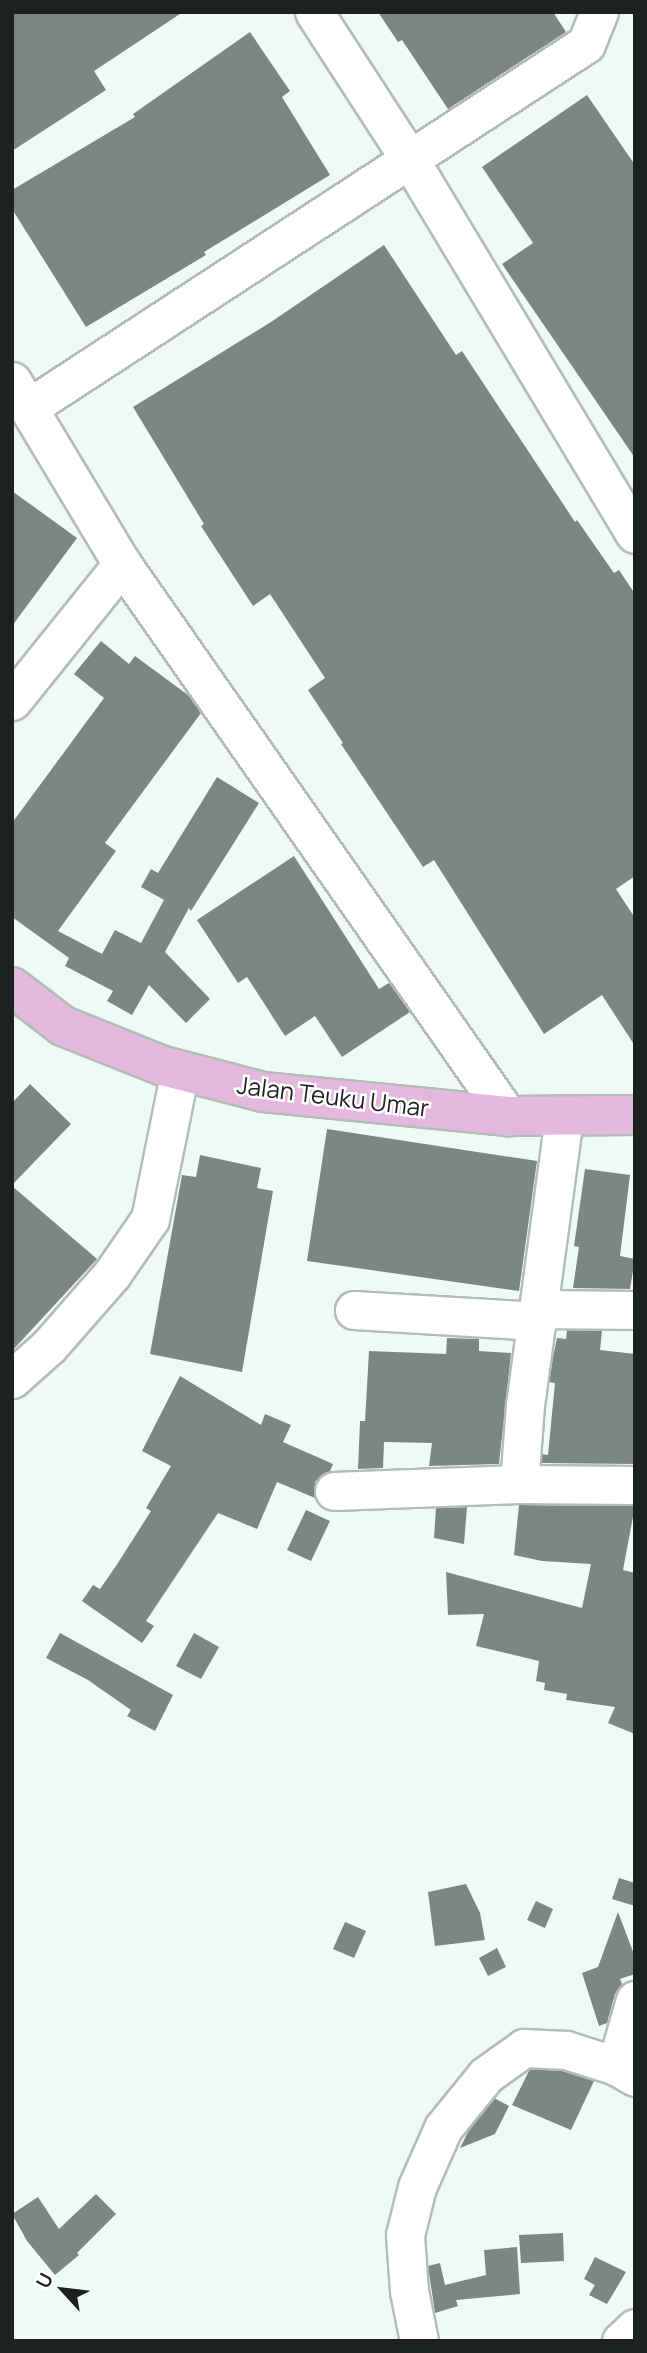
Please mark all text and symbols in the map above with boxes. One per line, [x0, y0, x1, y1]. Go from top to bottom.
street label: Jalan Teuku Umar [235, 1070, 431, 1122]
north arrow [28, 2255, 98, 2325]
text: U [30, 2268, 59, 2292]

